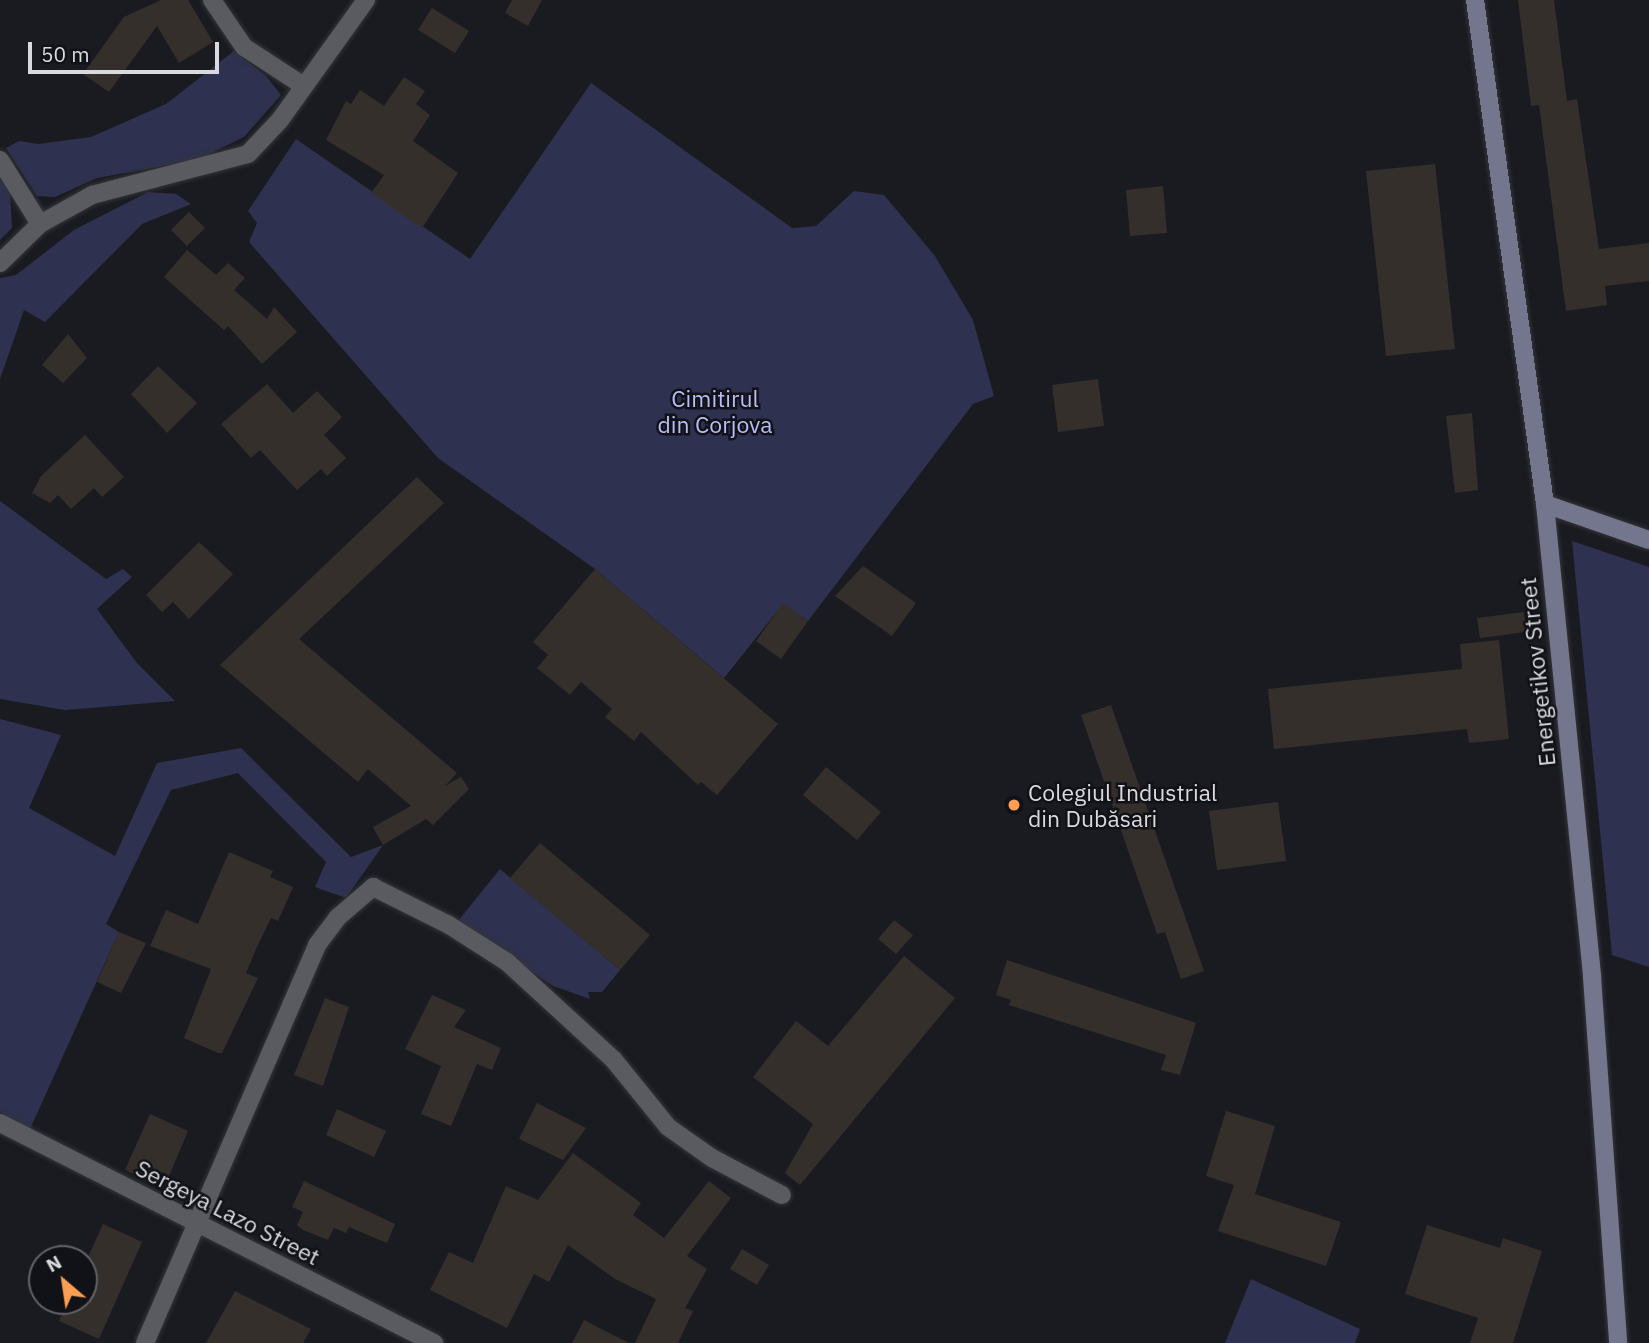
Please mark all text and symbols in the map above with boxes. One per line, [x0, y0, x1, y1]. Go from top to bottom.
scale bar [32, 28, 222, 72]
text: 50 m [41, 40, 90, 68]
park label: Cimitirul din Corjova [657, 384, 773, 438]
street label: Energetikov Street [1513, 576, 1561, 768]
place label: Colegiul Industrial din Dubăsari [1028, 778, 1217, 832]
marker: Colegiul Industrial din Dubăsari [1006, 797, 1022, 813]
street label: Sergeya Lazo Street [131, 1154, 325, 1270]
north arrow [28, 1245, 98, 1315]
text: N [42, 1250, 66, 1277]

